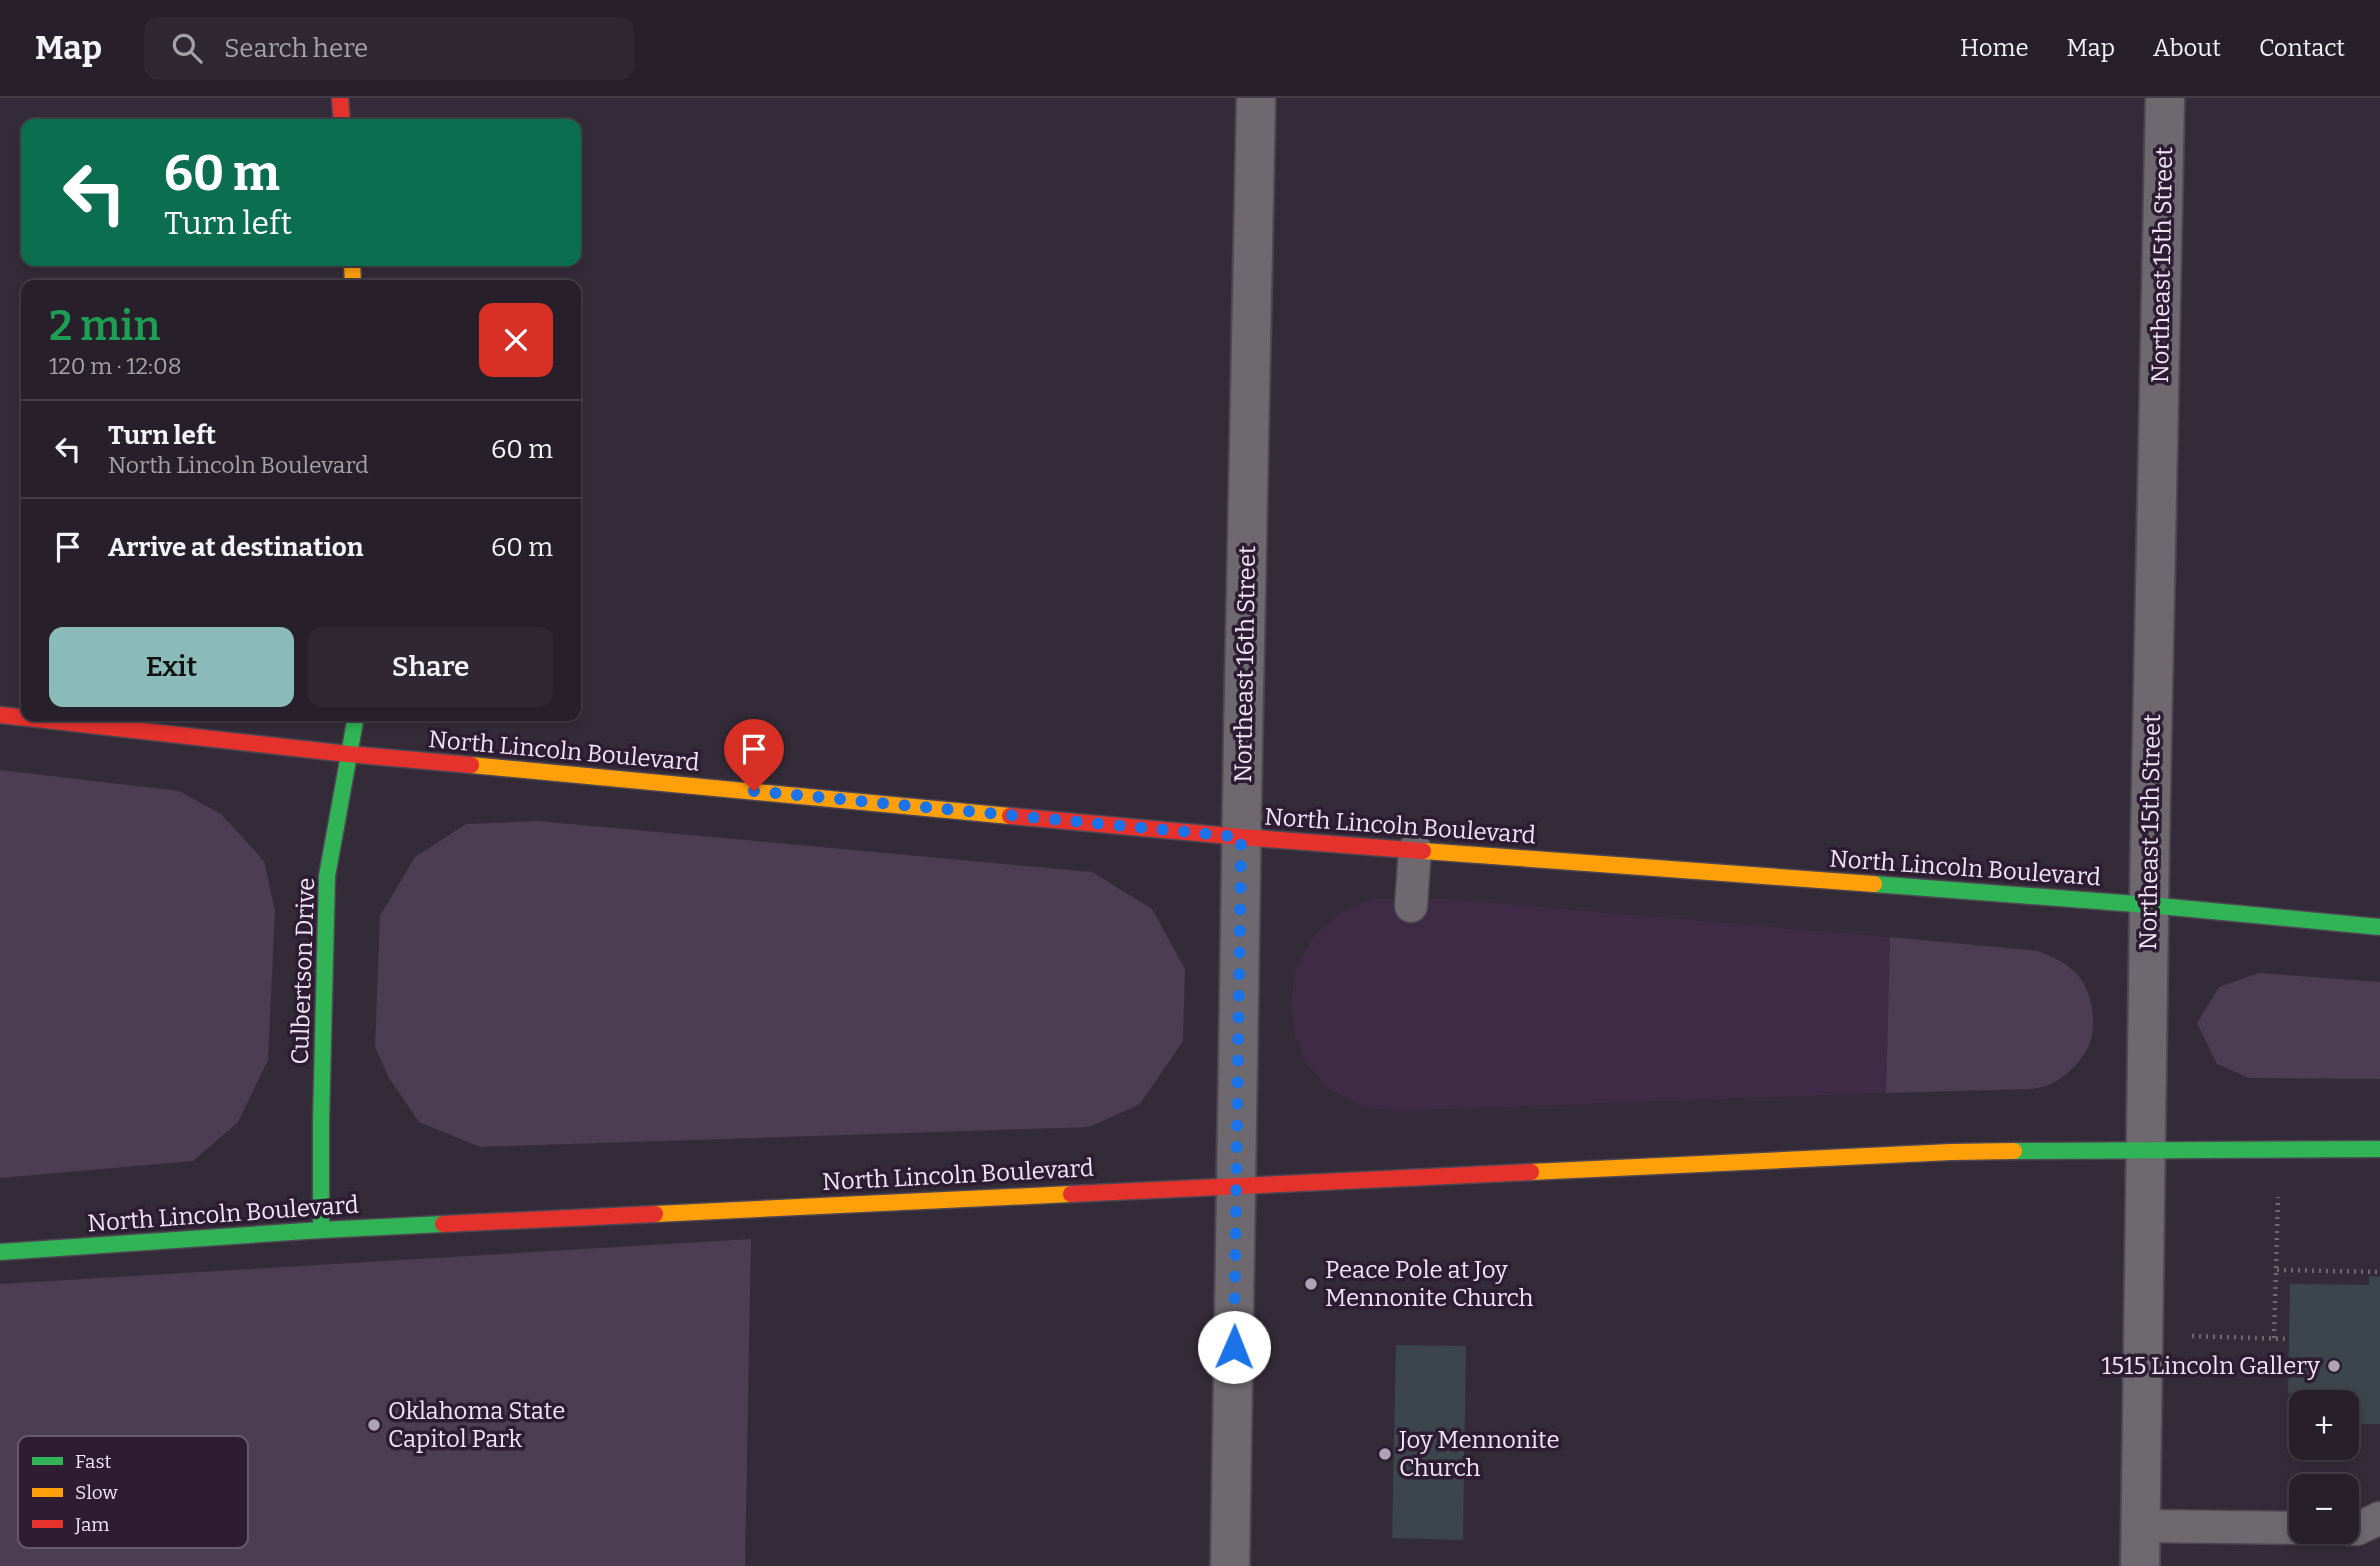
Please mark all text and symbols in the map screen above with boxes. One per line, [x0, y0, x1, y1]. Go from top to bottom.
search box [144, 17, 634, 80]
text: Map [35, 28, 102, 68]
icon: search [168, 29, 206, 67]
text: Search here [224, 33, 368, 64]
text: Home [1960, 34, 2029, 62]
text: Map [2067, 34, 2115, 62]
text: About [2153, 34, 2221, 62]
text: Contact [2259, 34, 2345, 62]
text: 60 m [164, 144, 280, 203]
street label: Northeast 15th Street [2146, 146, 2178, 383]
icon: left [49, 147, 140, 238]
text: Turn left [164, 204, 292, 242]
text: 2 min [49, 301, 160, 351]
button: close [479, 303, 553, 377]
text: 120 m · 12:08 [49, 352, 181, 380]
text: Turn left [108, 420, 216, 451]
icon: left [49, 430, 87, 468]
text: 60 m [491, 434, 553, 465]
text: North Lincoln Boulevard [108, 451, 369, 479]
icon: arrive [49, 528, 87, 566]
text: Arrive at destination [108, 532, 363, 563]
text: 60 m [491, 532, 553, 563]
street label: Northeast 16th Street [1229, 545, 1261, 783]
button: Exit [49, 627, 294, 707]
button: Share [308, 627, 553, 707]
street label: Northeast 15th Street [2134, 713, 2166, 950]
pin [724, 719, 784, 791]
street label: North Lincoln Boulevard [427, 725, 701, 777]
icon: arrive [735, 730, 773, 768]
street label: North Lincoln Boulevard [1263, 803, 1537, 849]
street label: North Lincoln Boulevard [1828, 845, 2102, 891]
street label: Culbertson Drive [286, 877, 320, 1065]
street label: North Lincoln Boulevard [821, 1154, 1095, 1196]
street label: North Lincoln Boulevard [86, 1191, 360, 1237]
place label: Peace Pole at Joy Mennonite Church [1325, 1256, 1533, 1312]
marker: Peace Pole at Joy Mennonite Church [1303, 1276, 1319, 1292]
position arrow [1197, 1310, 1271, 1384]
place label: 1515 Lincoln Gallery [2101, 1352, 2320, 1380]
marker: 1515 Lincoln Gallery [2326, 1358, 2342, 1374]
map controls [2289, 1390, 2359, 1544]
button: + [2289, 1390, 2359, 1460]
place label: Oklahoma State Capitol Park [388, 1397, 565, 1453]
marker: Oklahoma State Capitol Park [366, 1417, 382, 1433]
place label: Joy Mennonite Church [1398, 1426, 1560, 1482]
legend [18, 1436, 248, 1548]
marker: Joy Mennonite Church [1377, 1446, 1393, 1462]
text: Fast [75, 1450, 112, 1473]
button: − [2289, 1474, 2359, 1544]
text: Slow [75, 1481, 118, 1504]
text: Jam [74, 1513, 109, 1536]

